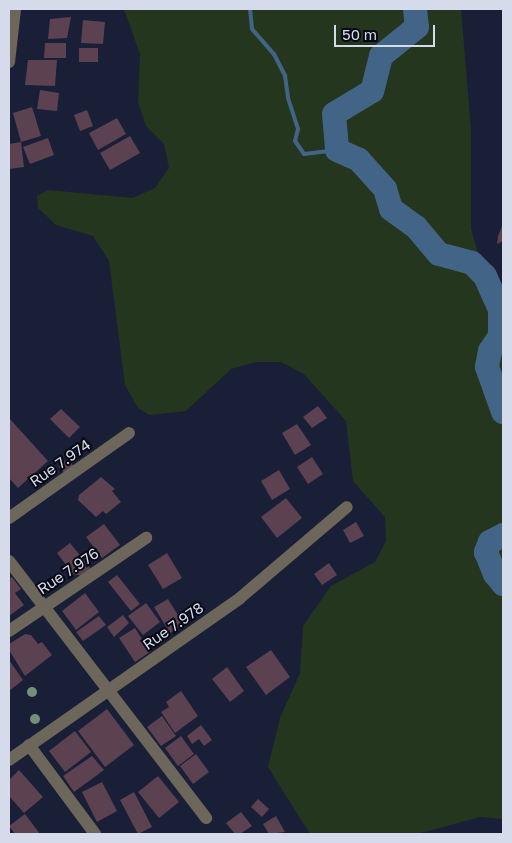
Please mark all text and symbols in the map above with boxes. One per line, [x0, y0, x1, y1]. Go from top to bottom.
scale bar [337, 15, 438, 47]
text: 50 m [342, 25, 377, 43]
street label: Rue 7.974 [26, 436, 94, 490]
street label: Rue 7.976 [34, 544, 102, 598]
street label: Rue 7.978 [139, 599, 207, 653]

